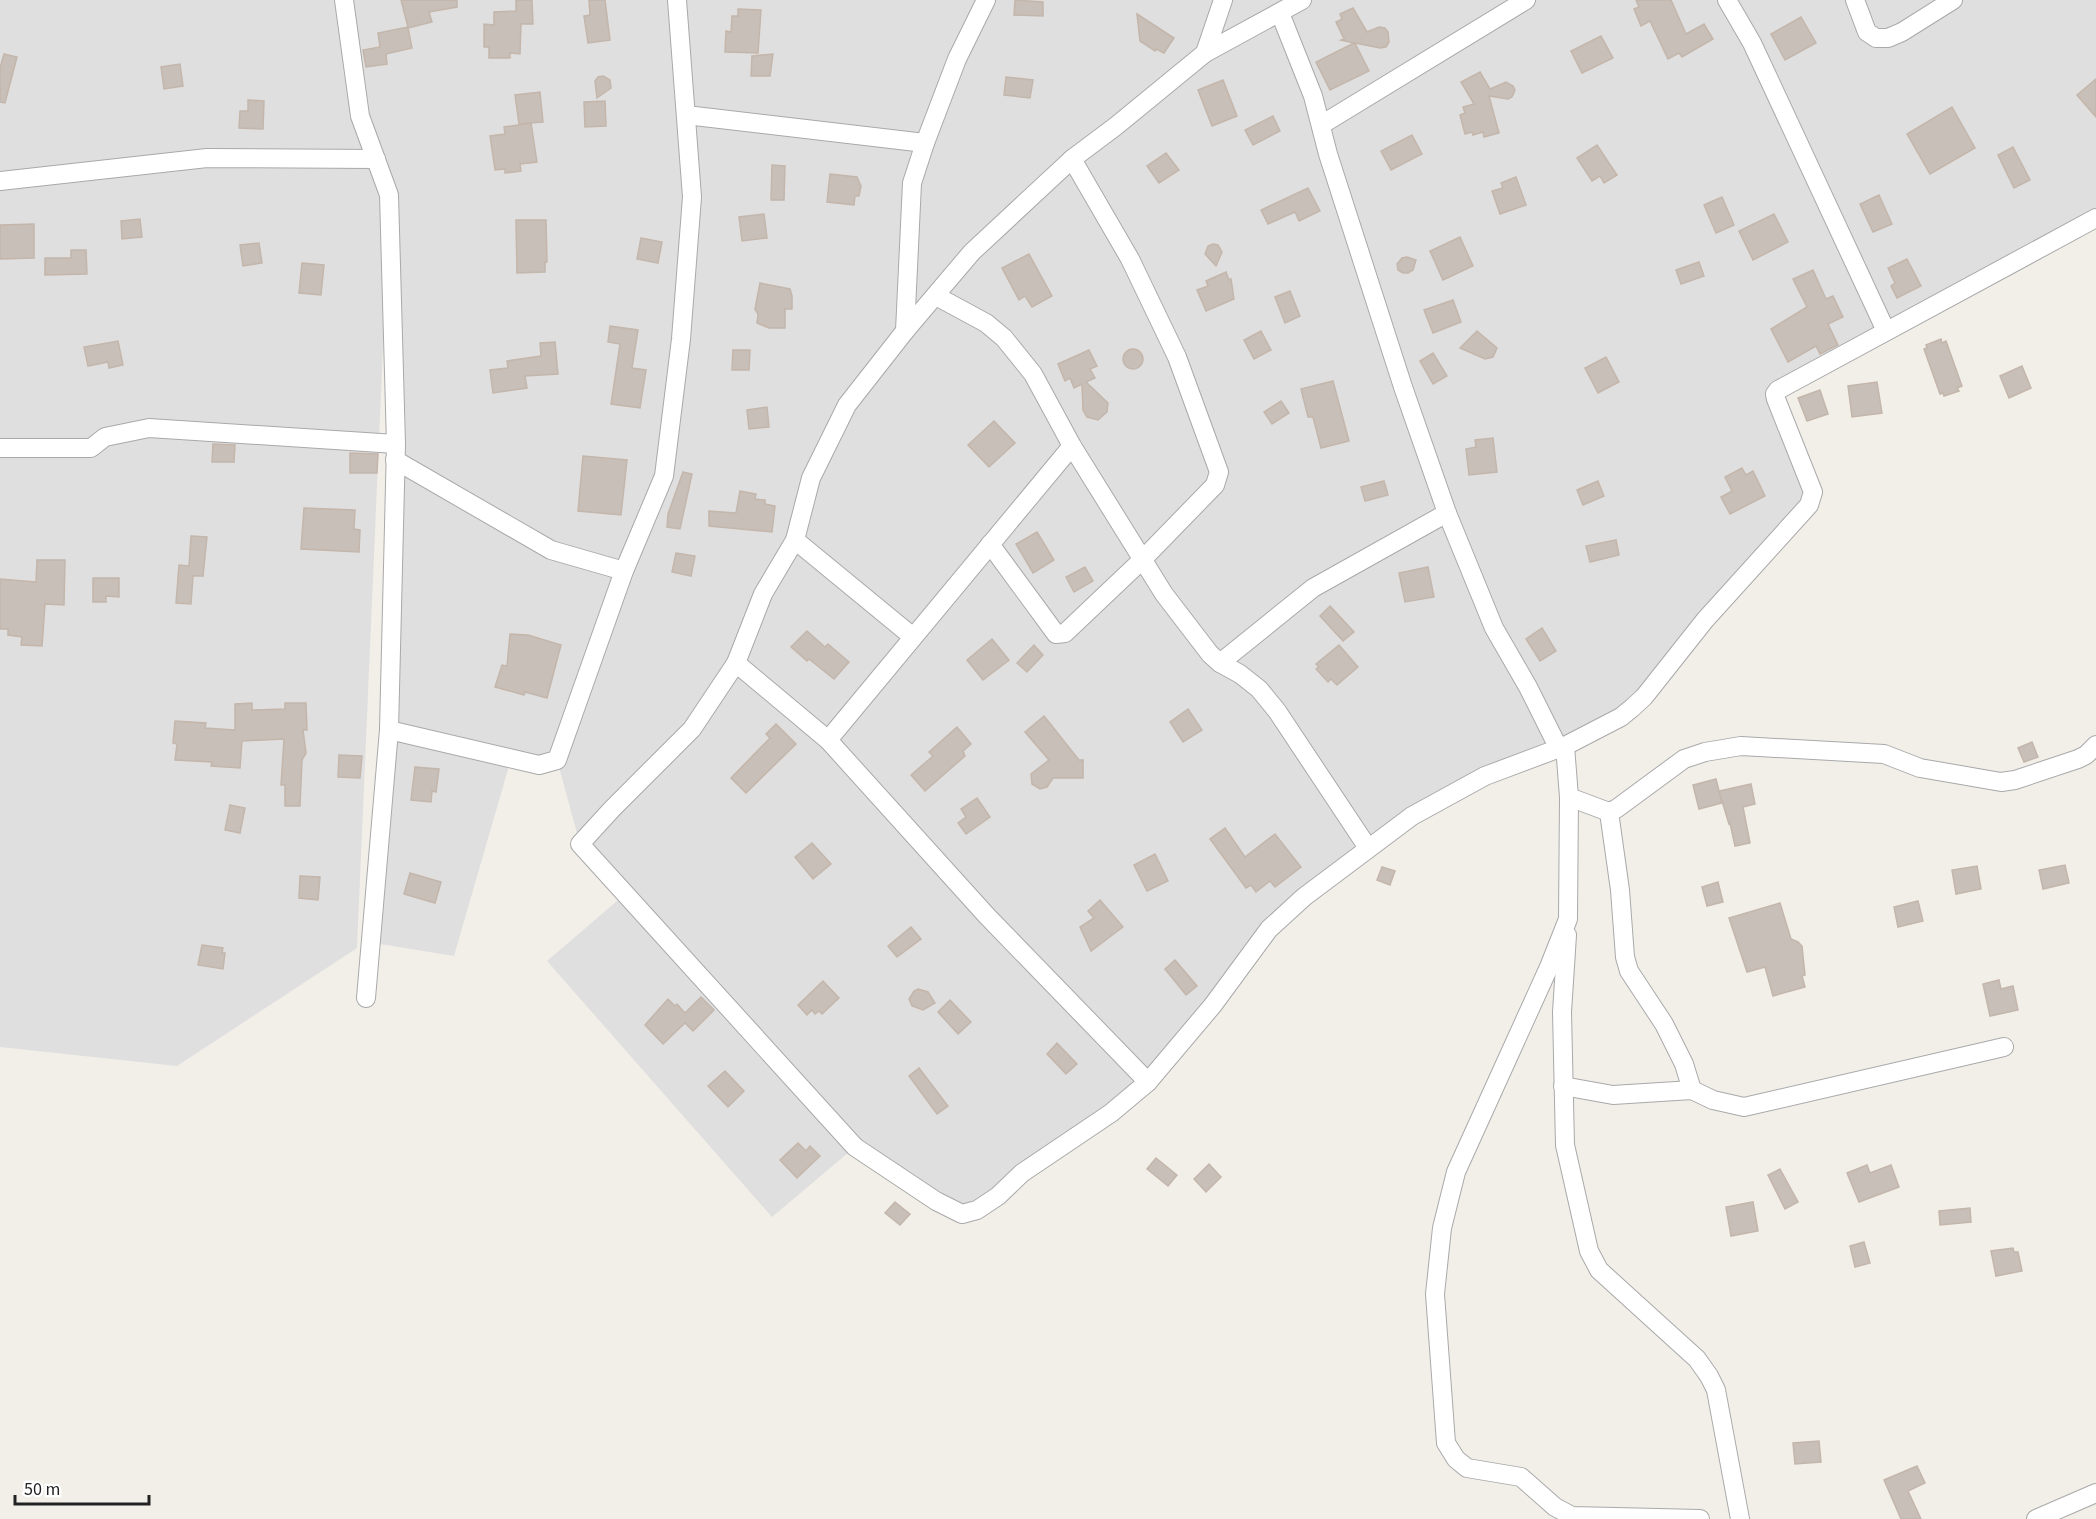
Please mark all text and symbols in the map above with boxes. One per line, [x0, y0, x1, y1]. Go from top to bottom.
scale bar [15, 1468, 148, 1506]
text: 50 m [24, 1477, 60, 1502]

